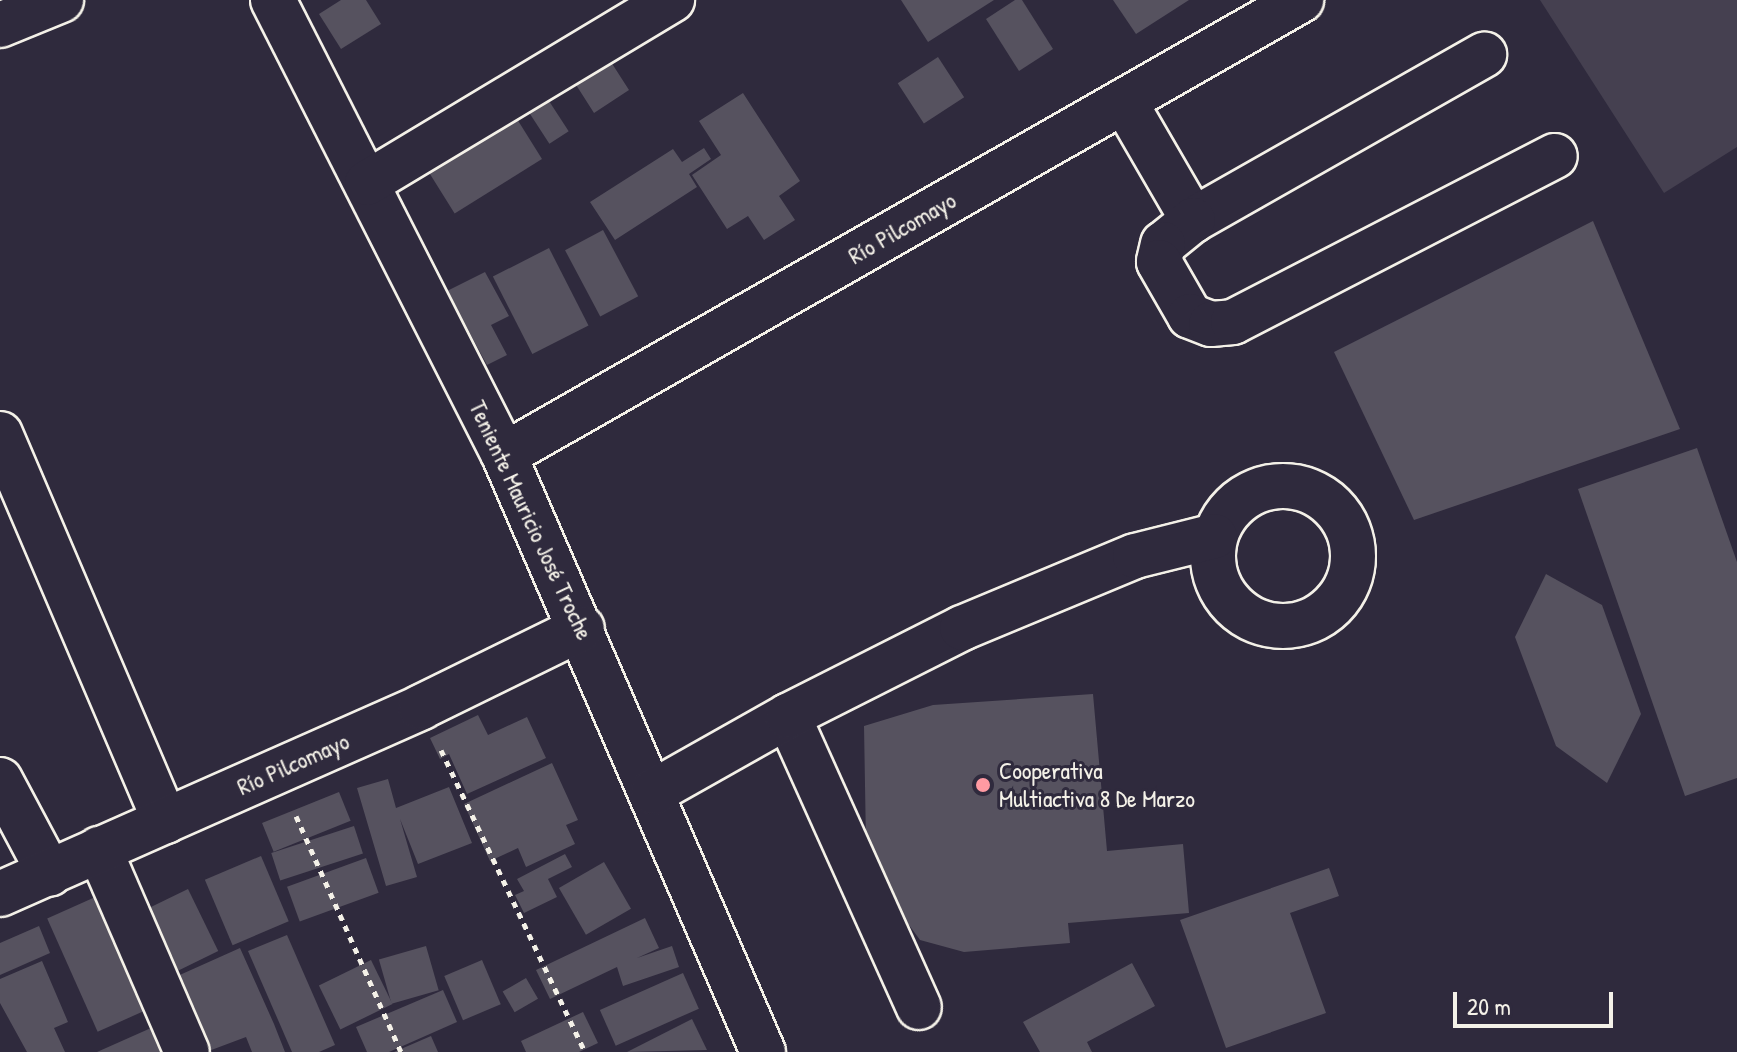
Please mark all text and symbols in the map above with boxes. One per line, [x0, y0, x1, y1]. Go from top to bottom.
street label: Río Pilcomayo [843, 186, 961, 270]
street label: Teniente Mauricio José Troche [463, 396, 599, 644]
street label: Río Pilcomayo [233, 727, 353, 801]
place label: Cooperativa Multiactiva 8 De Marzo [999, 757, 1195, 813]
marker: Cooperativa Multiactiva 8 De Marzo [974, 776, 992, 794]
scale bar [1457, 976, 1617, 1026]
text: 20 m [1467, 990, 1511, 1022]

